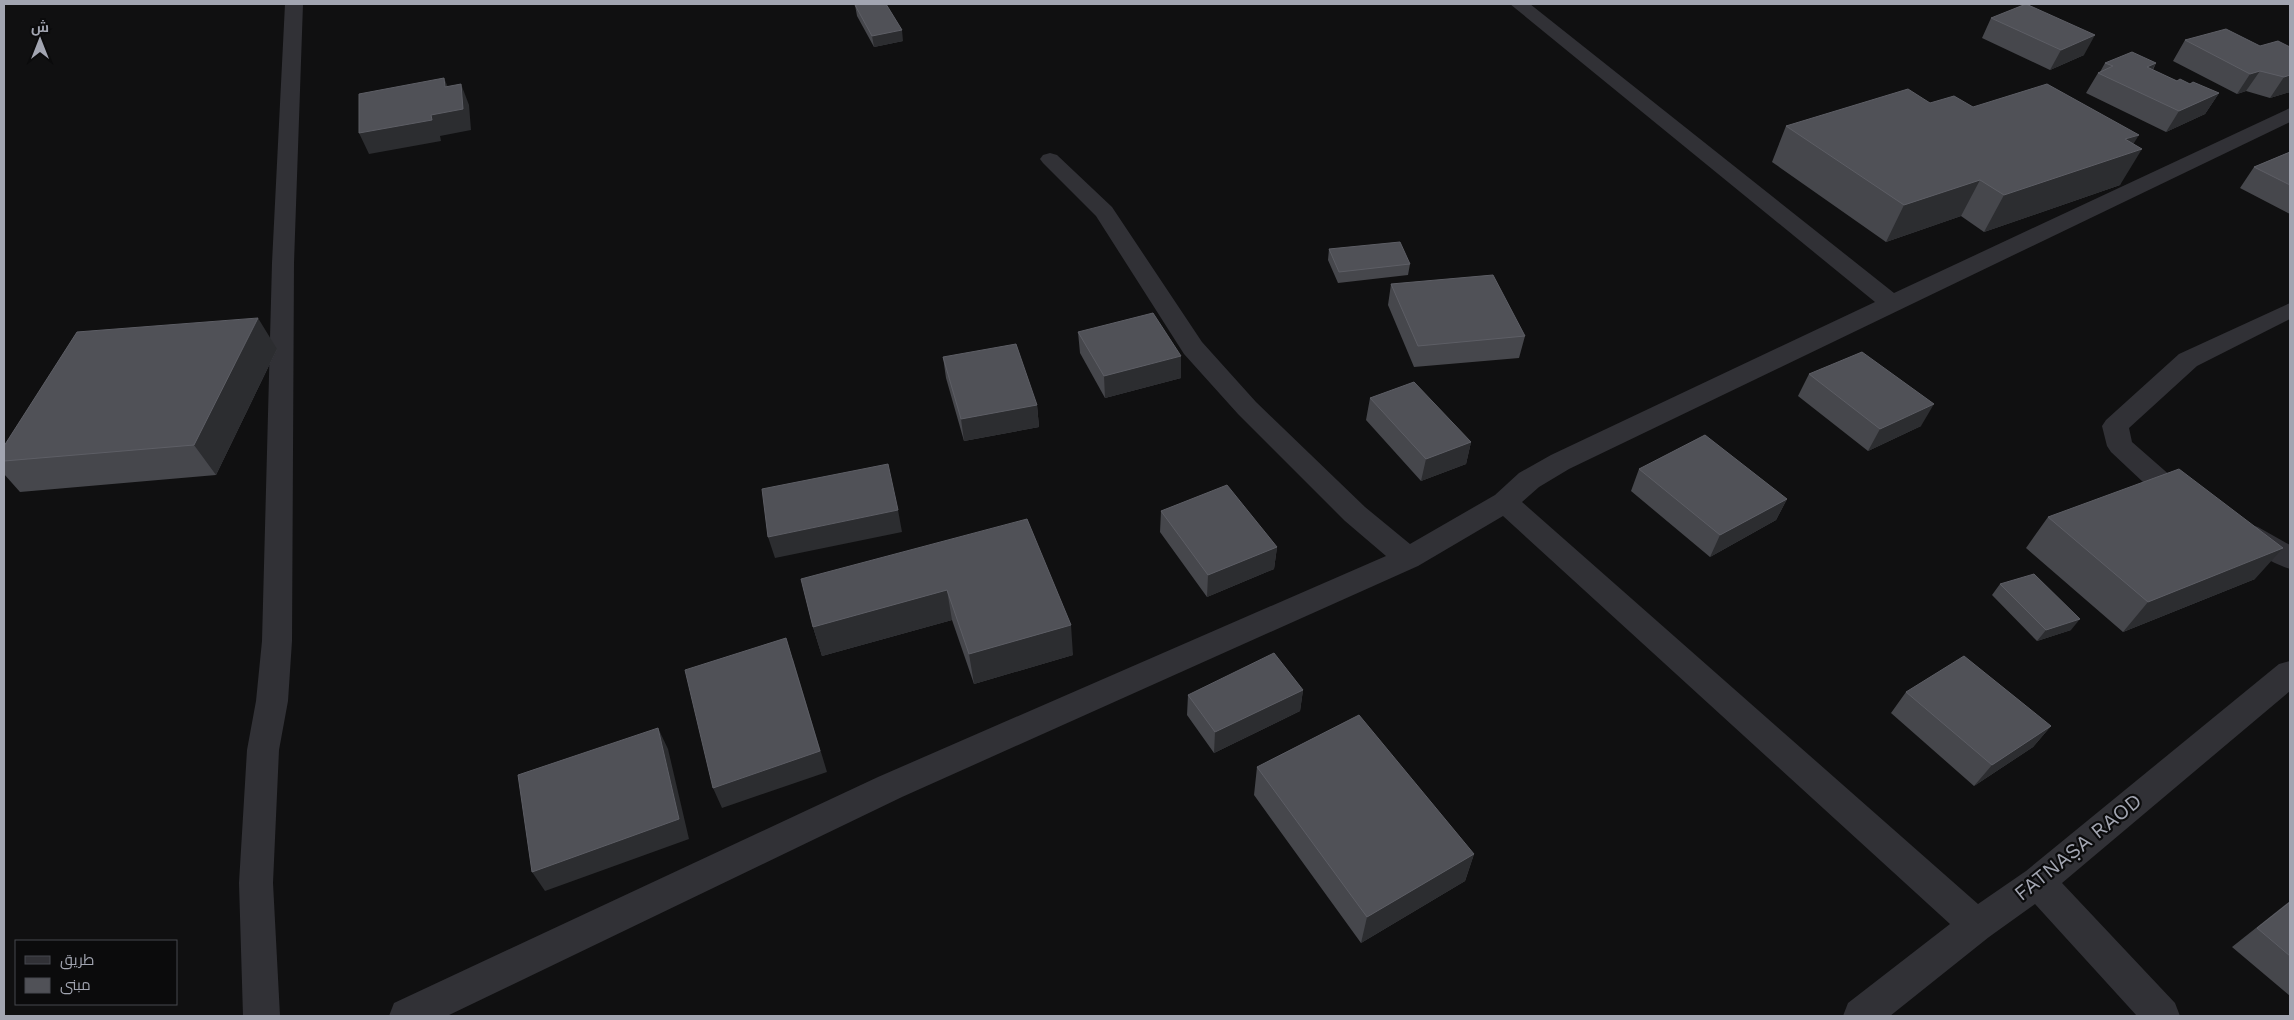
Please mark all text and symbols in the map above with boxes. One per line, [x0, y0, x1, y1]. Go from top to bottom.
north arrow [15, 15, 65, 65]
text: ش [31, 19, 49, 36]
street label: FATNAṢA RAOD [2009, 788, 2146, 906]
legend [15, 940, 178, 1005]
text: طريق [60, 951, 94, 970]
text: مبنى [60, 976, 91, 995]

